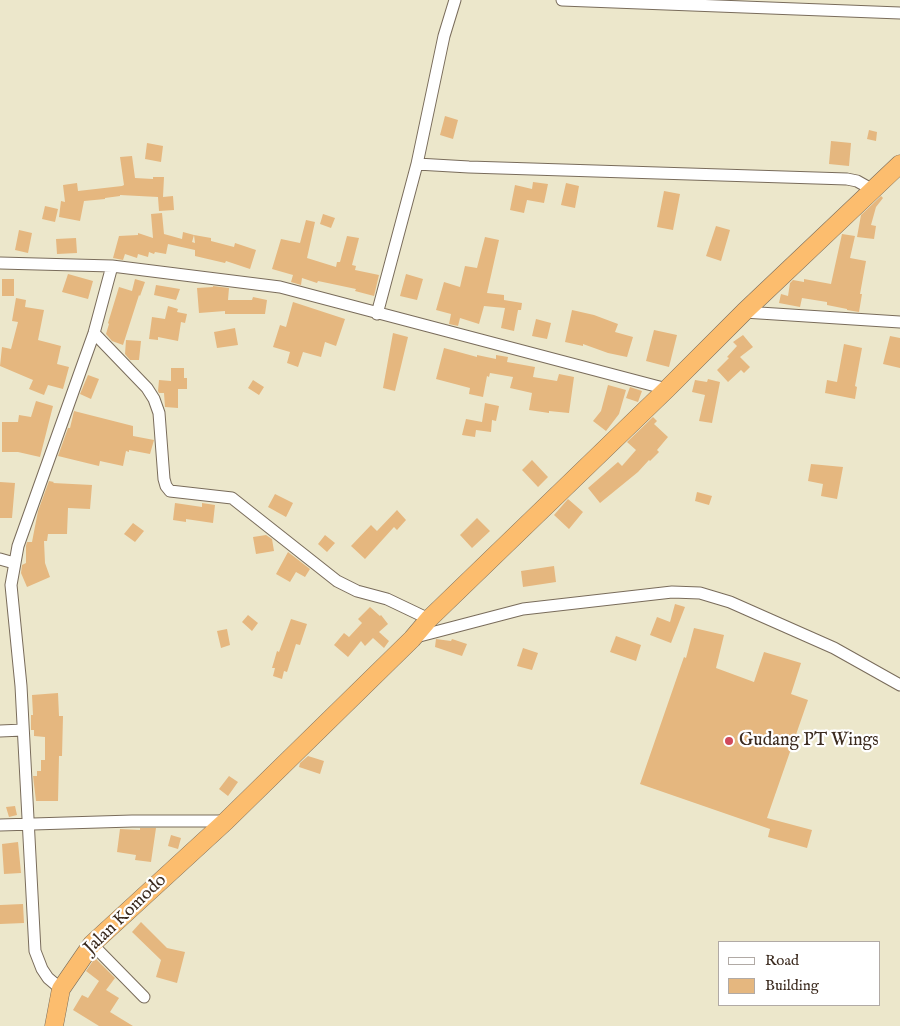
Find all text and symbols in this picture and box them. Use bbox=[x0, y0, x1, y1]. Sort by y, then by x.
place label: Gudang PT Wings bbox=[739, 730, 879, 752]
marker: Gudang PT Wings bbox=[723, 735, 735, 747]
street label: Jalan Komodo bbox=[80, 870, 172, 960]
legend bbox=[718, 941, 880, 1006]
text: Road bbox=[765, 951, 799, 970]
text: Building bbox=[765, 976, 819, 995]

